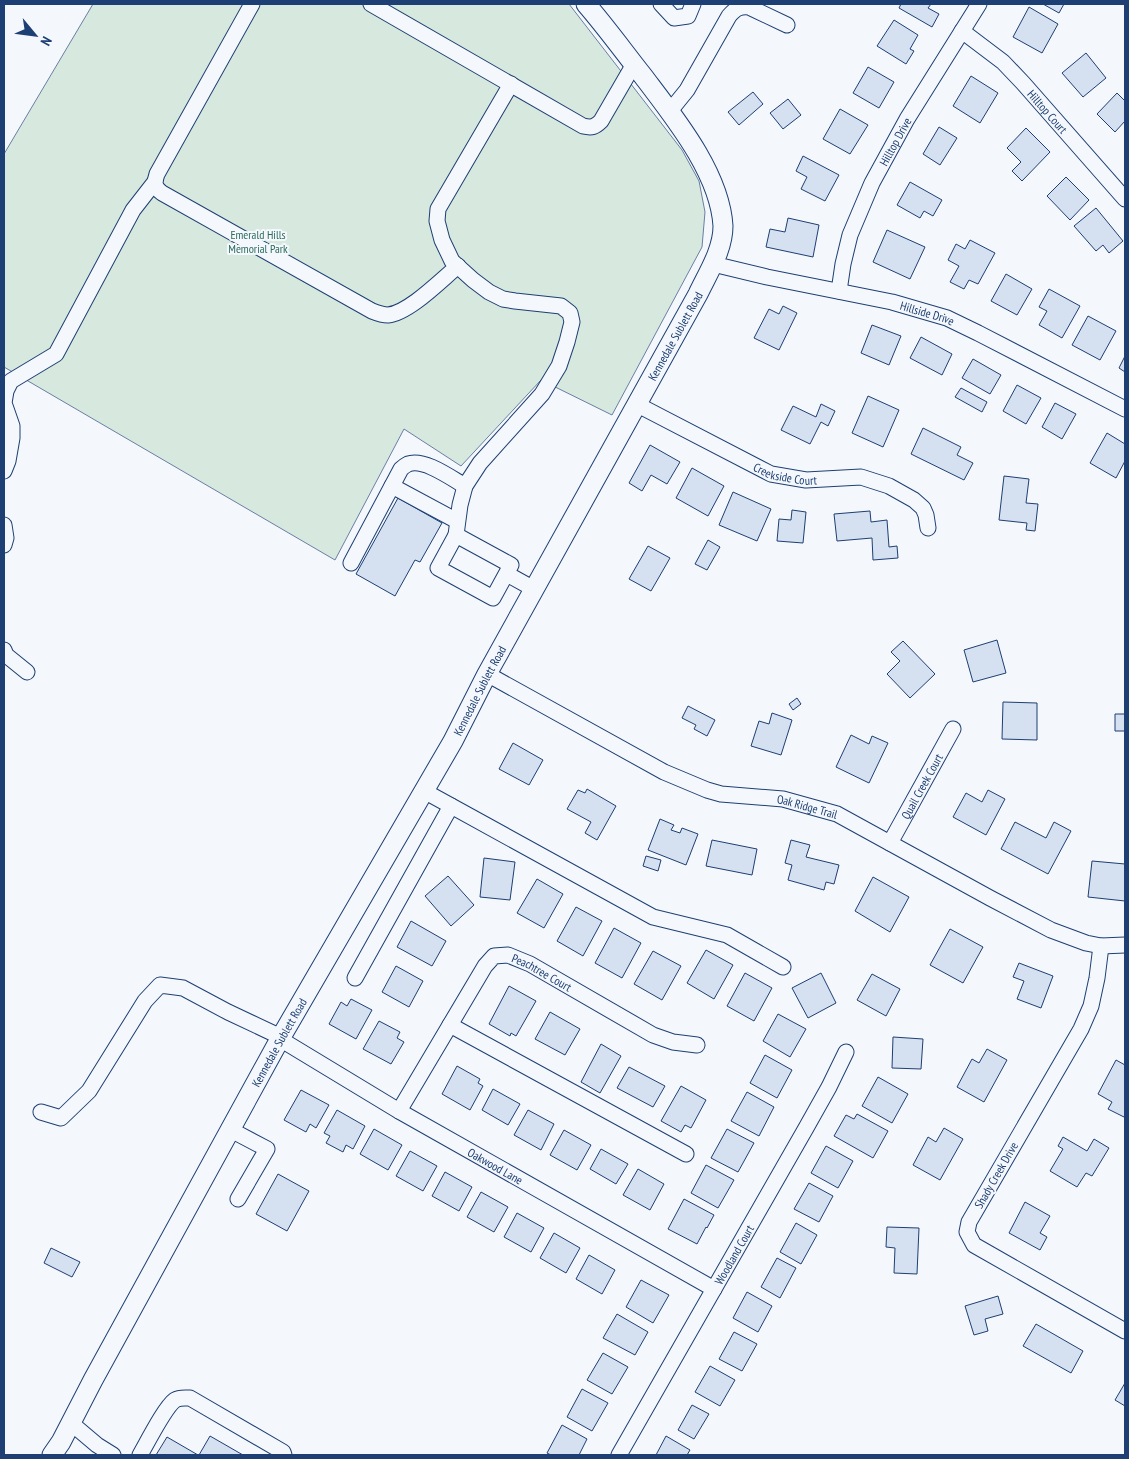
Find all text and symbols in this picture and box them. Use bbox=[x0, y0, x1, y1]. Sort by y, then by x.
north arrow bbox=[10, 10, 60, 60]
text: N bbox=[37, 34, 56, 49]
street label: Hilltop Court bbox=[1025, 86, 1072, 137]
street label: Hilltop Drive bbox=[876, 115, 914, 168]
park label: Emerald Hills Memorial Park bbox=[228, 227, 288, 256]
street label: Kennedale Sublett Road bbox=[644, 289, 705, 383]
street label: Hillside Drive bbox=[899, 297, 957, 328]
street label: Creekside Court bbox=[751, 459, 818, 488]
street label: Kennedale Sublett Road bbox=[450, 643, 509, 738]
street label: Quail Creek Court bbox=[897, 750, 946, 821]
street label: Oak Ridge Trail bbox=[777, 791, 840, 821]
street label: Peachtree Court bbox=[510, 950, 575, 994]
street label: Kennedale Sublett Road bbox=[248, 995, 310, 1089]
street label: Shady Creek Drive bbox=[971, 1139, 1021, 1211]
street label: Oakwood Lane bbox=[465, 1144, 526, 1187]
street label: Woodland Court bbox=[711, 1221, 757, 1287]

